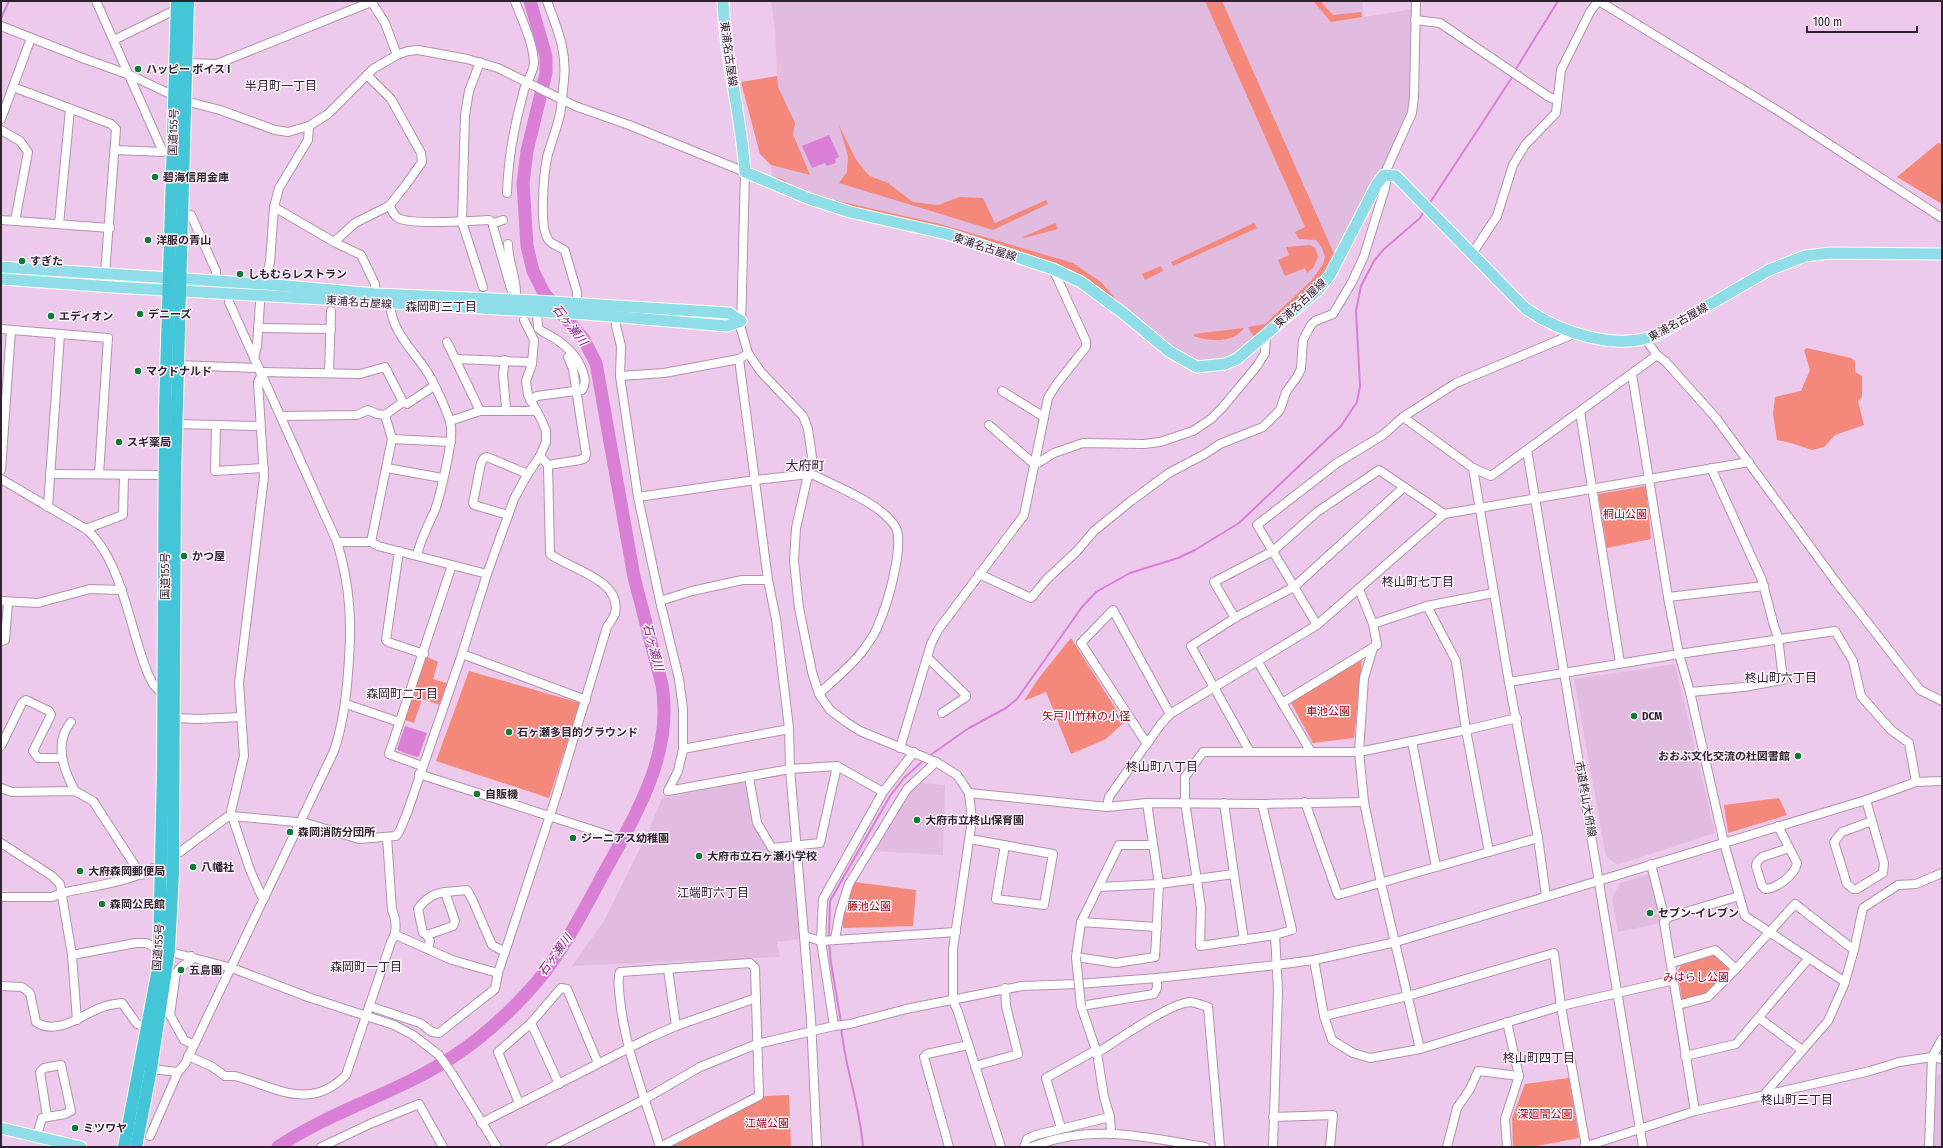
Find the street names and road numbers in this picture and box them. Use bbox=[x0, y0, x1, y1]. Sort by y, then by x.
street label: 東浦名古屋線 bbox=[717, 20, 740, 88]
street label: 国道155号 bbox=[166, 108, 181, 156]
street label: 東浦名古屋線 bbox=[951, 231, 1018, 264]
street label: 東浦名古屋線 bbox=[1272, 276, 1329, 331]
street label: 東浦名古屋線 bbox=[326, 294, 392, 311]
street label: 東浦名古屋線 bbox=[1646, 301, 1710, 344]
street label: 国道155号 bbox=[159, 552, 172, 600]
street label: 市道柊山大府線 bbox=[1572, 760, 1599, 838]
street label: 国道155号 bbox=[150, 923, 167, 971]

